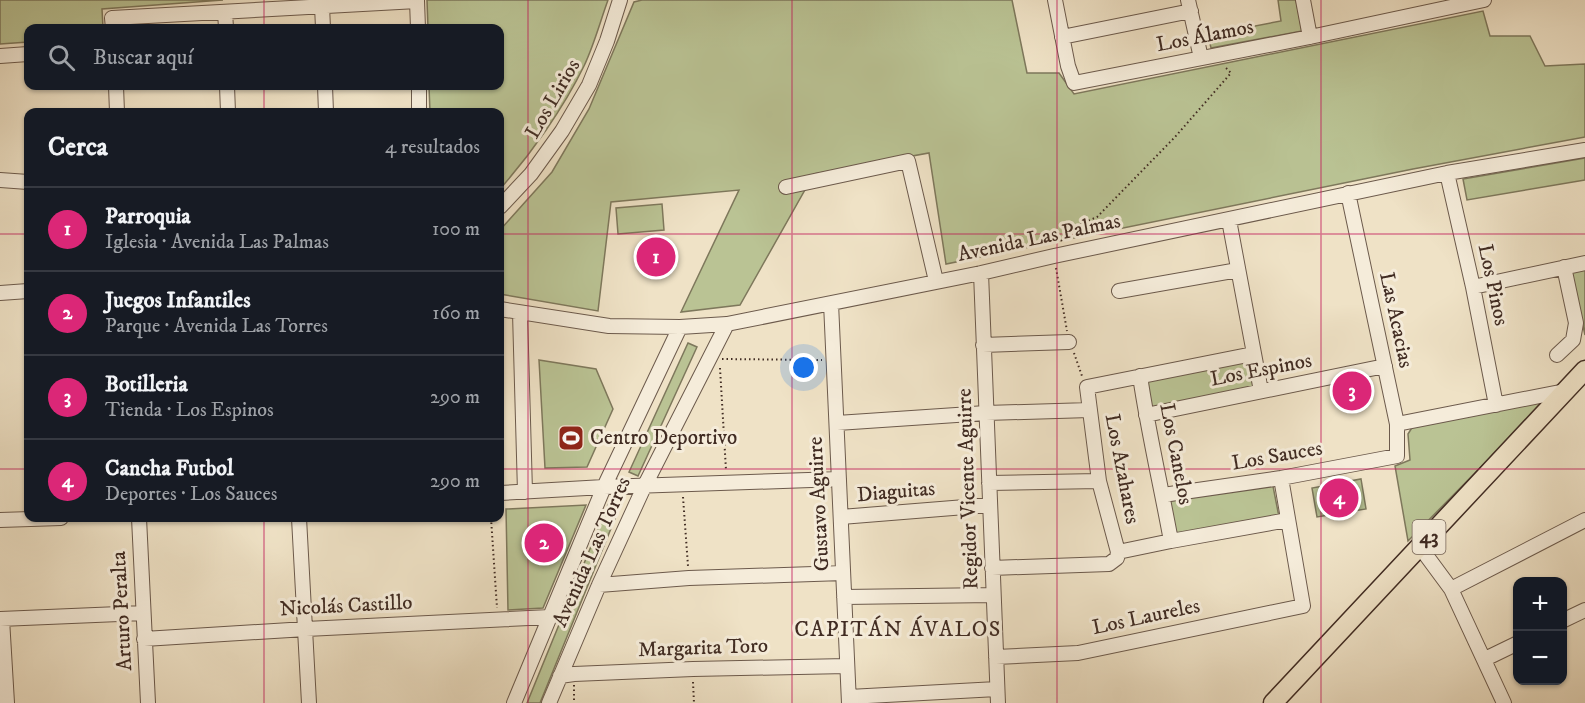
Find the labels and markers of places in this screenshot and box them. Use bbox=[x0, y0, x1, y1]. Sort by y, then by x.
pin: 1 bbox=[636, 234, 676, 280]
pin: 3 bbox=[1332, 368, 1372, 414]
sports icon: Centro Deportivo bbox=[556, 423, 586, 453]
place label: Centro Deportivo bbox=[590, 425, 737, 451]
pin: 4 bbox=[1320, 476, 1358, 520]
pin: 2 bbox=[524, 520, 564, 566]

